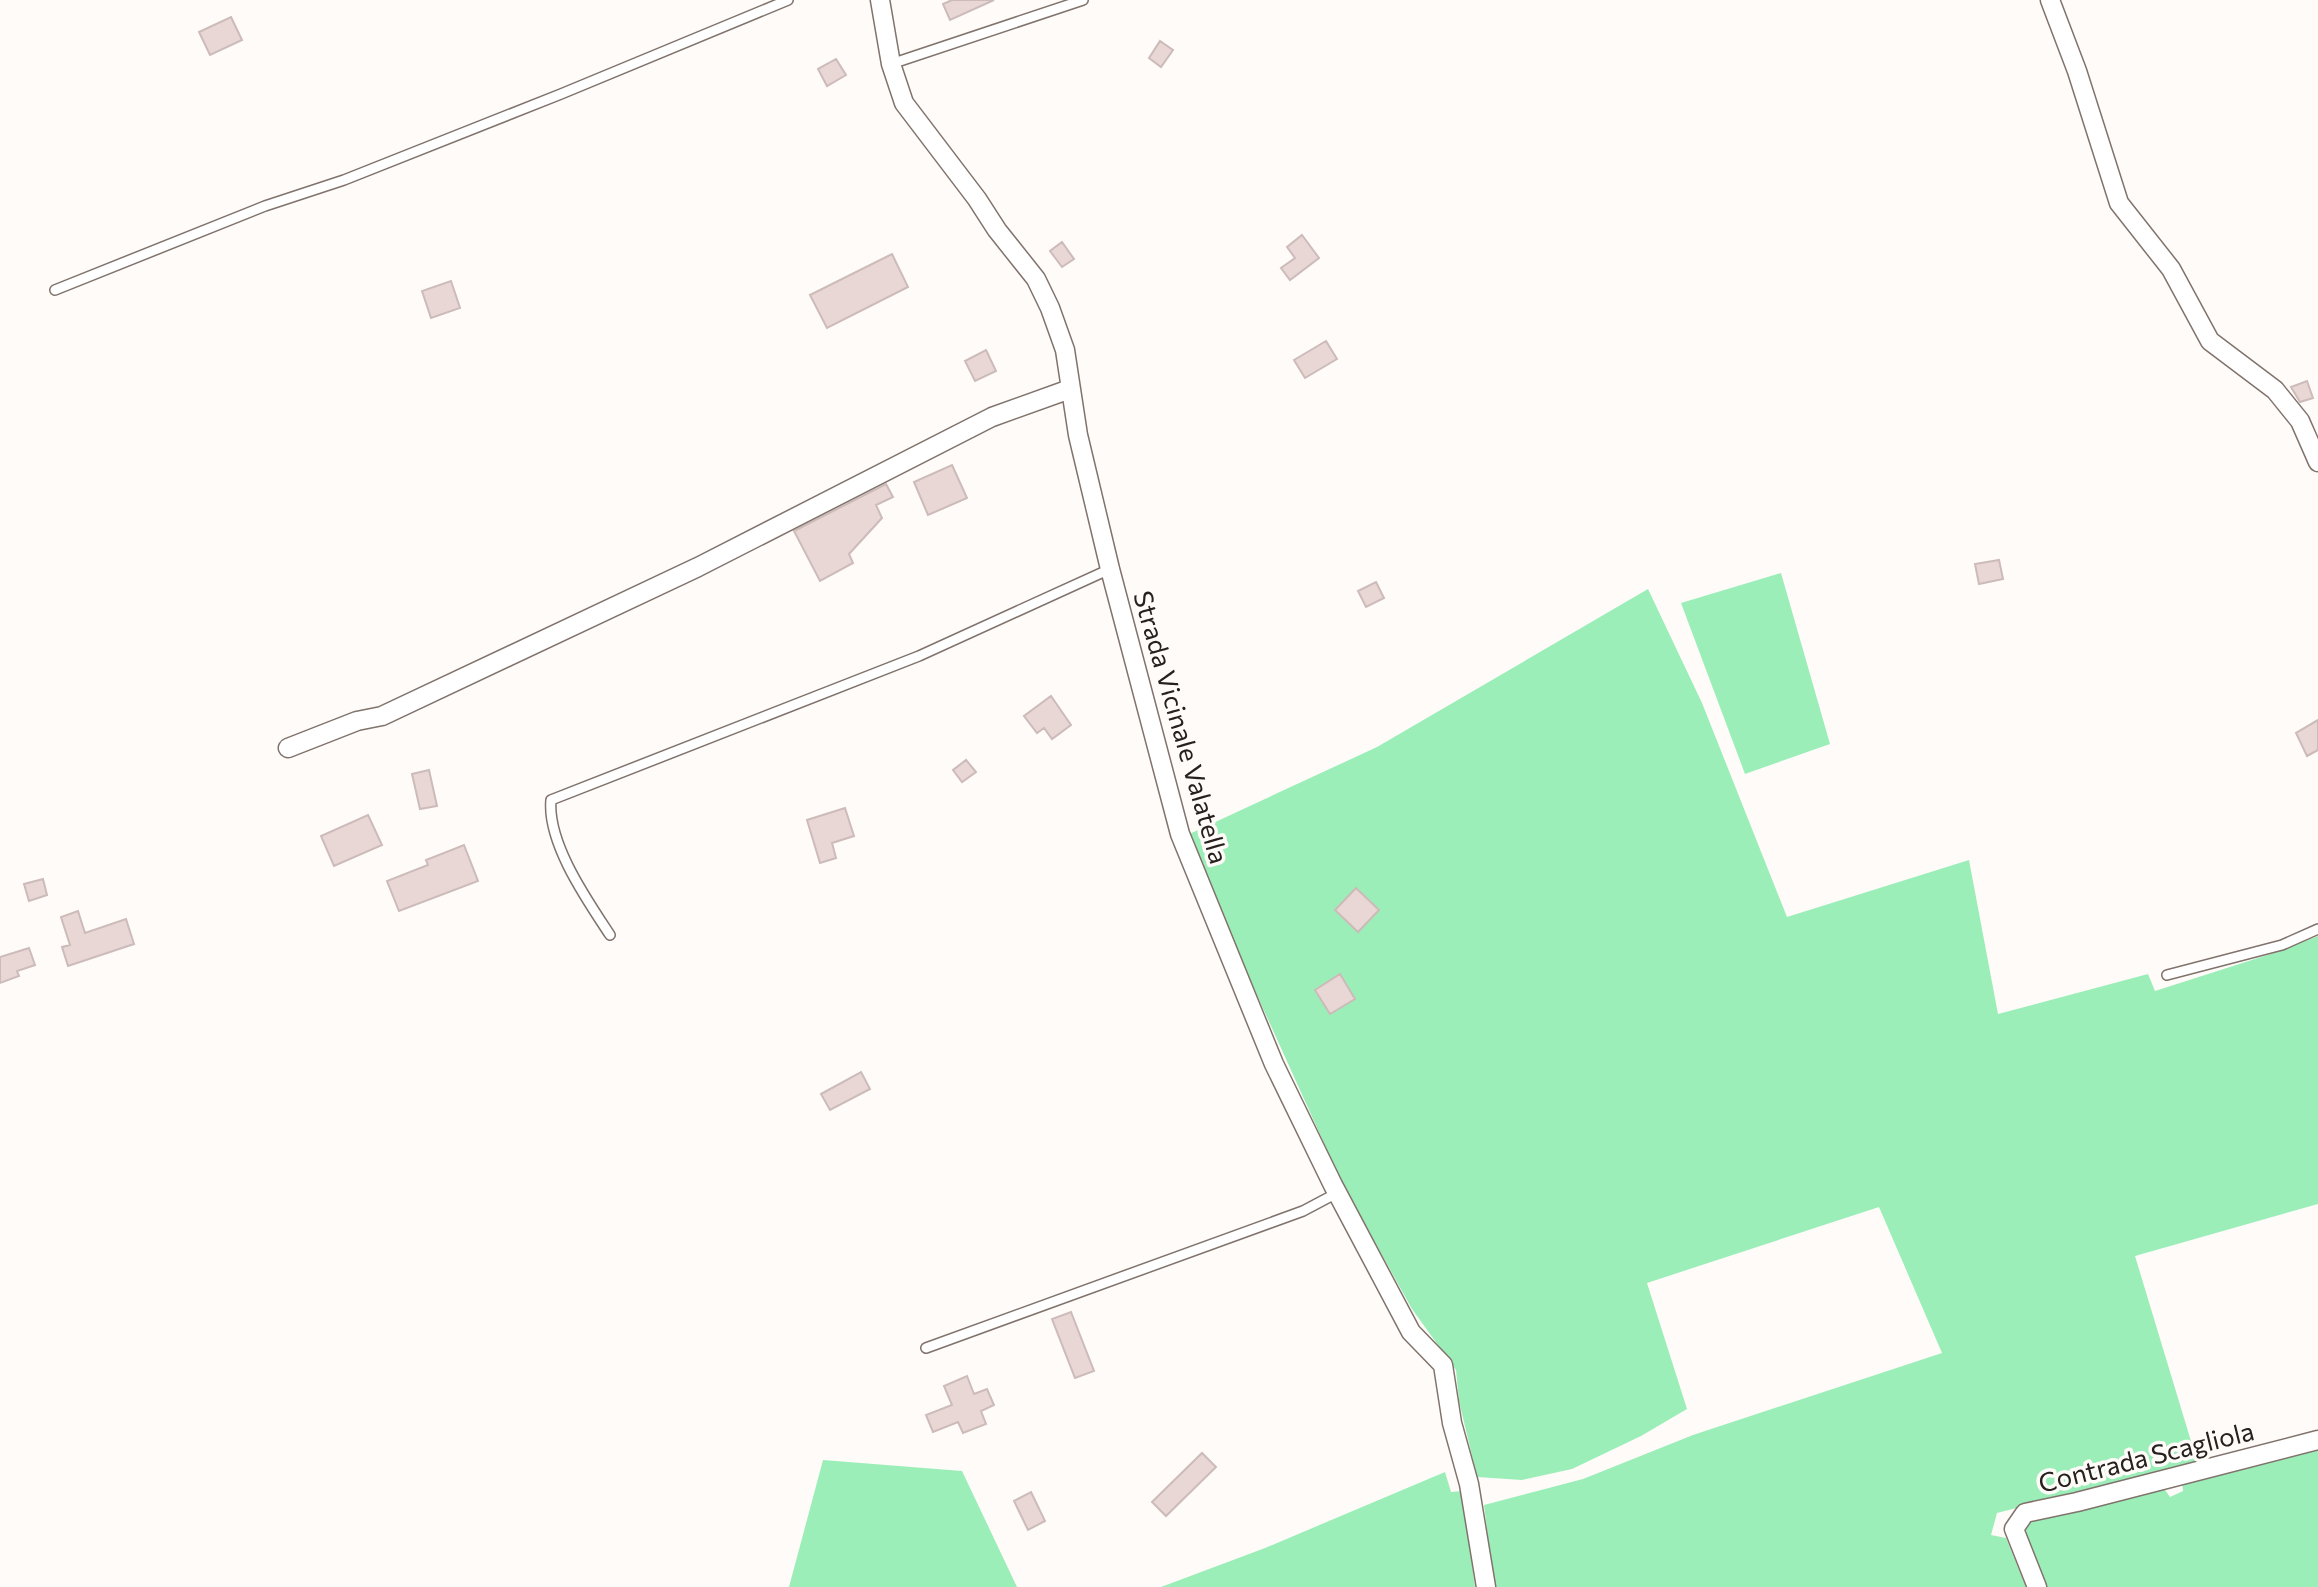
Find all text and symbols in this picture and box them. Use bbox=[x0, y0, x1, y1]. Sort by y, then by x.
street label: Strada Vicinale Valatella bbox=[1128, 587, 1236, 867]
street label: Contrada Scagliola bbox=[2035, 1414, 2257, 1498]

